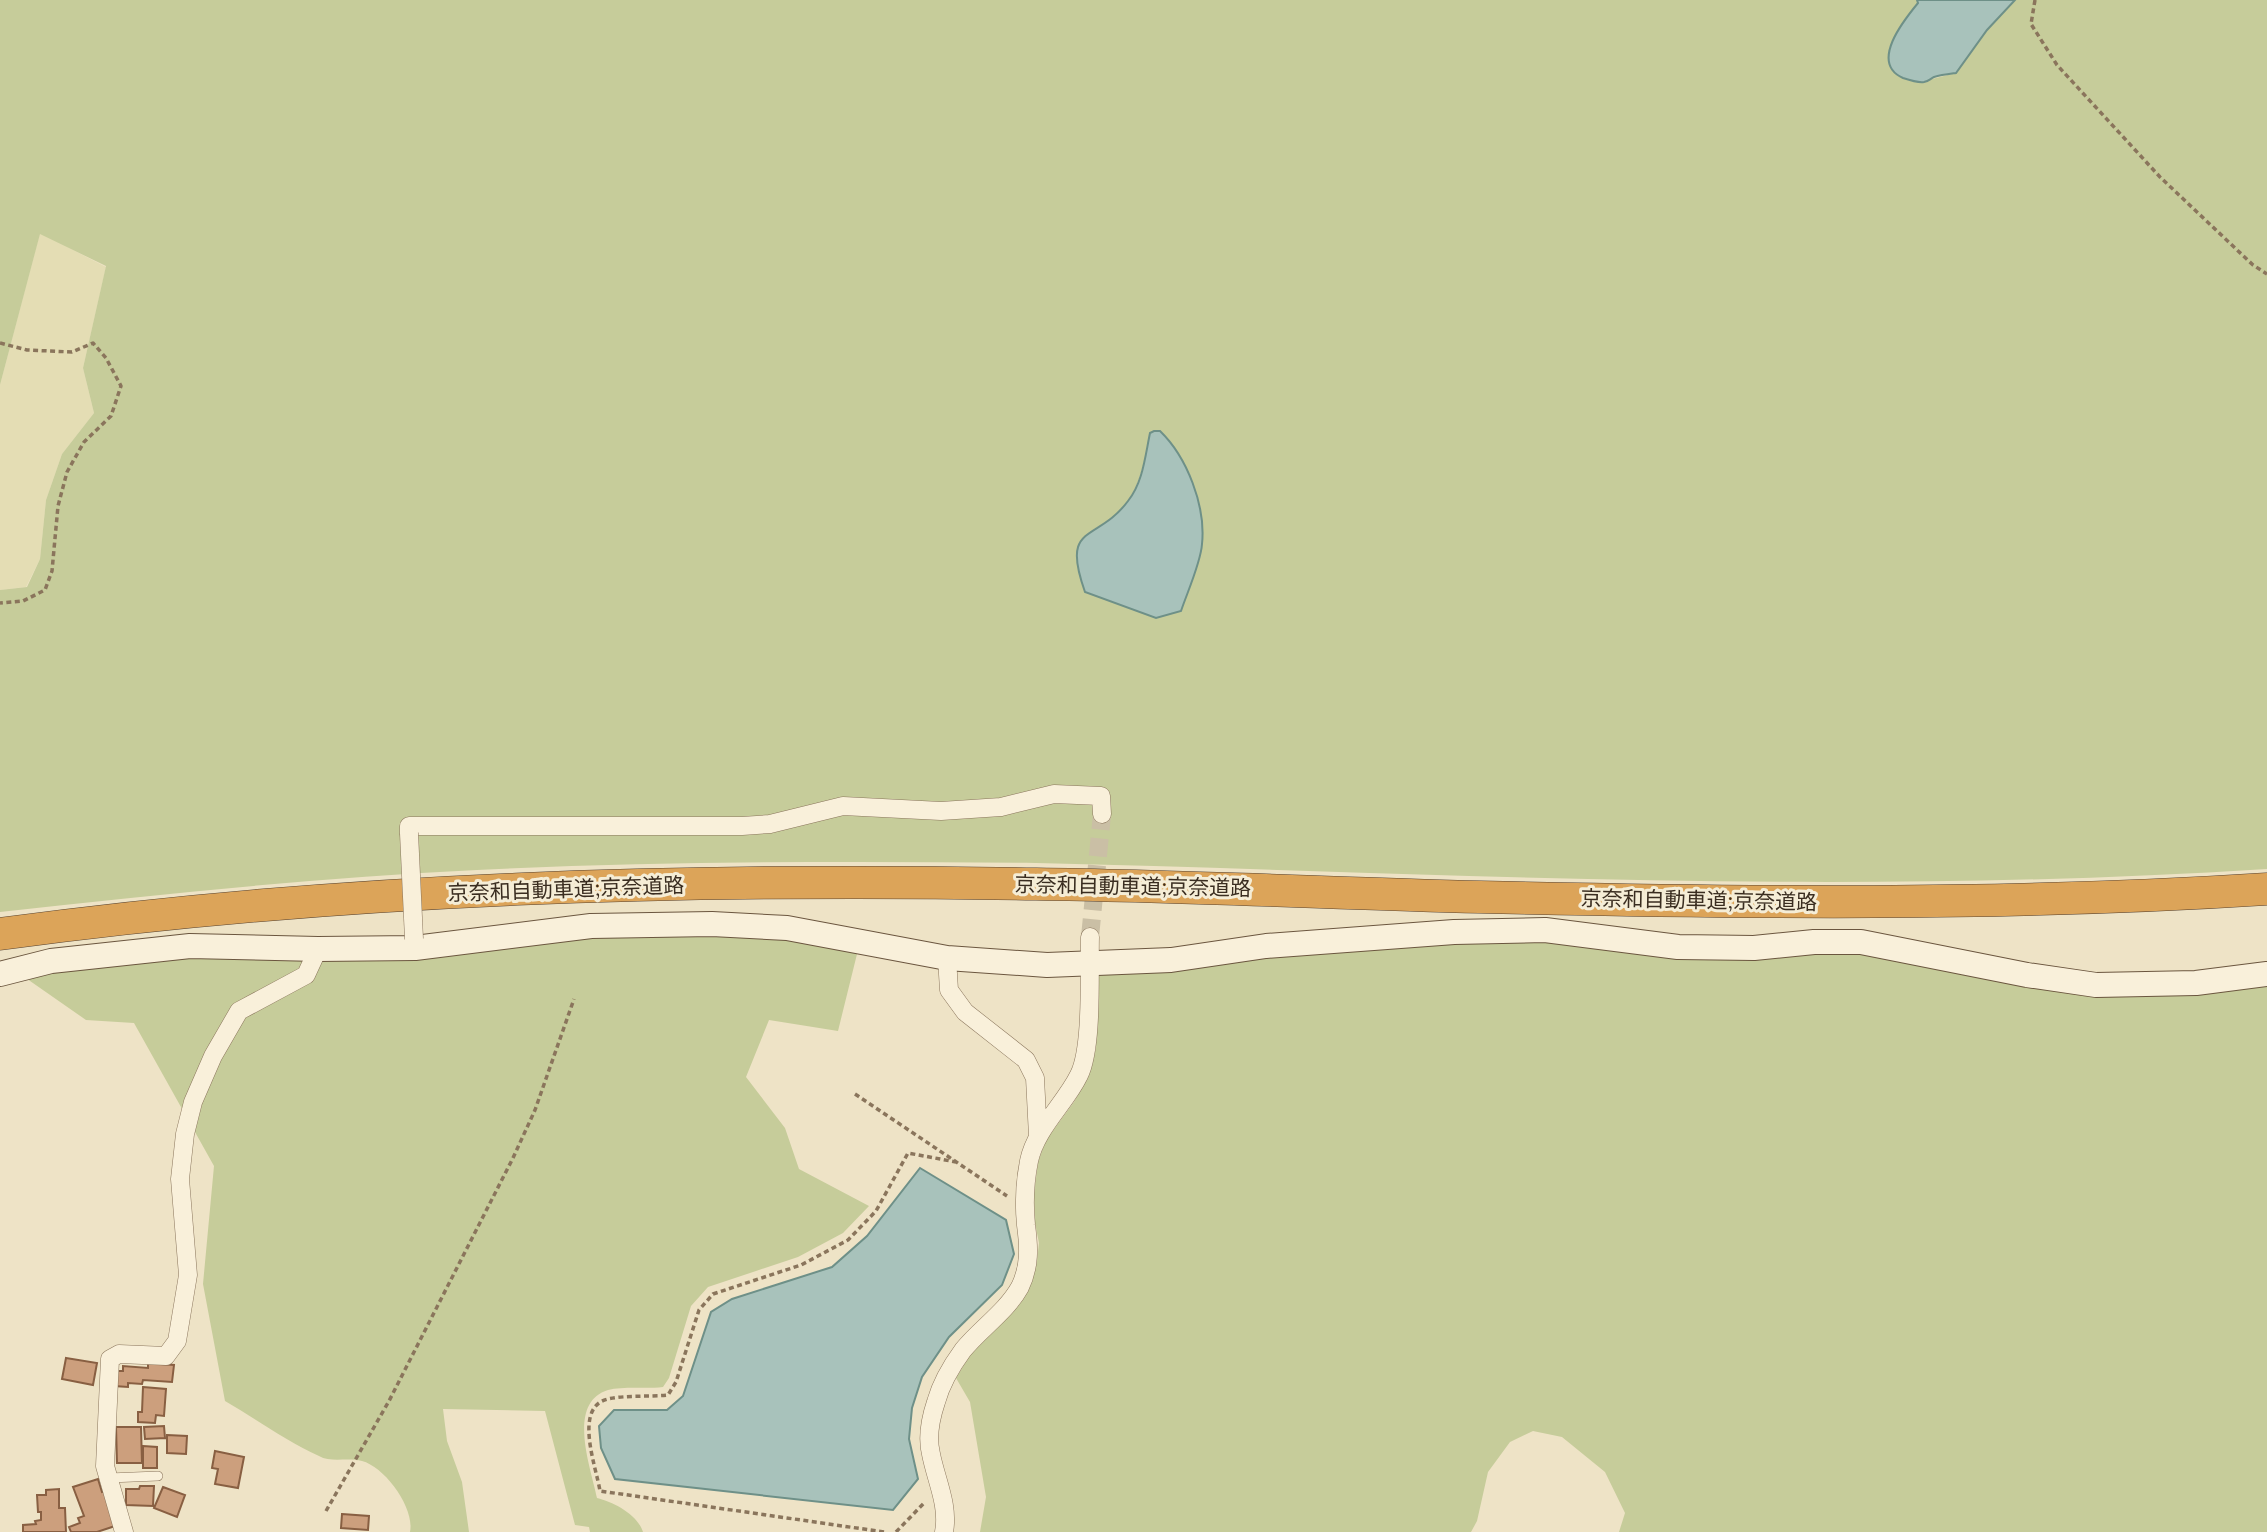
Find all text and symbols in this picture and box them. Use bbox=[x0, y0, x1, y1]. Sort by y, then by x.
street label: 京奈和自動車道;京奈道路 bbox=[1015, 870, 1251, 902]
street label: 京奈和自動車道;京奈道路 bbox=[447, 871, 685, 907]
street label: 京奈和自動車道;京奈道路 bbox=[1581, 884, 1817, 916]

